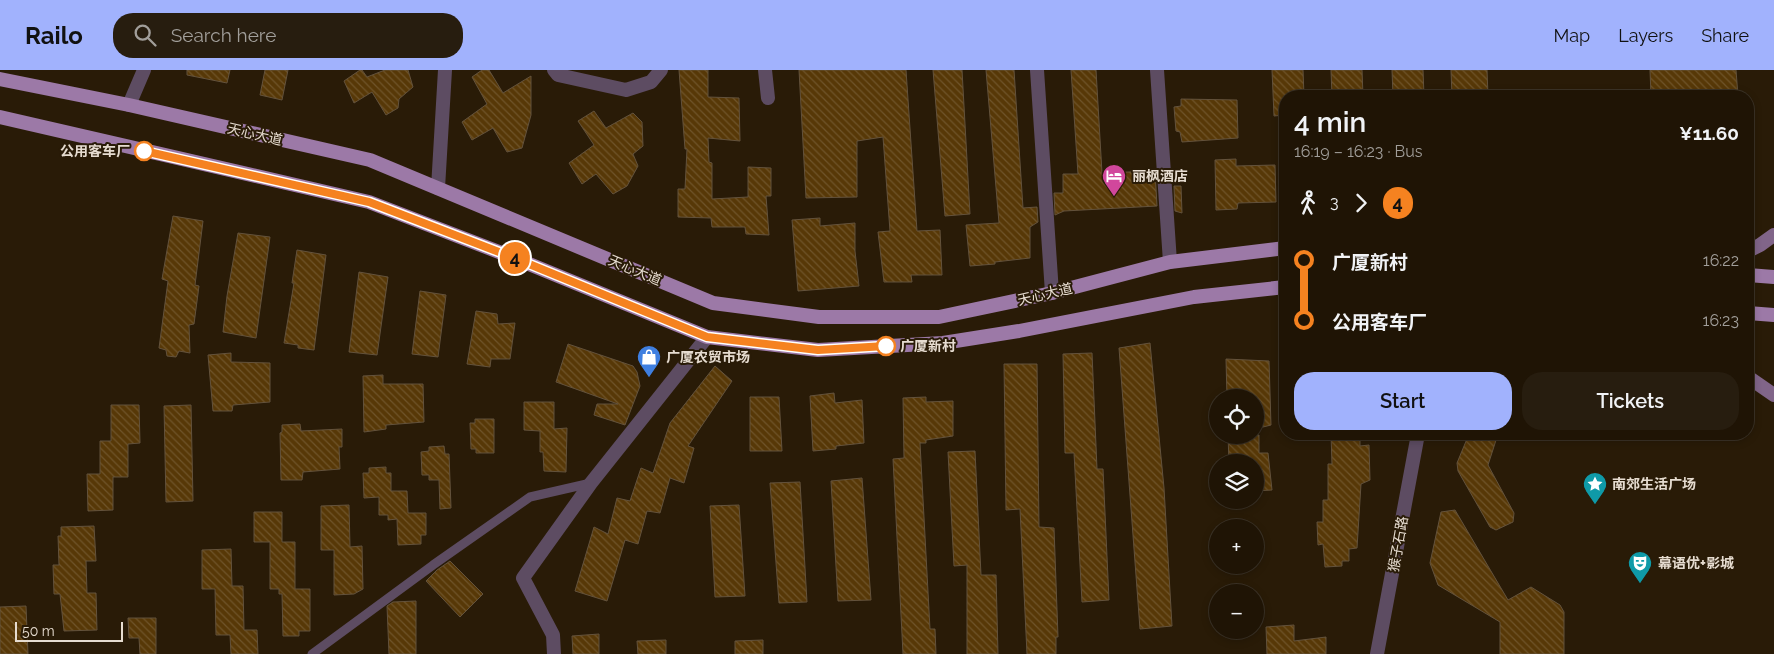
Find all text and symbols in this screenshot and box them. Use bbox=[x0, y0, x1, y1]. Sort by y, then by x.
search box bbox=[113, 13, 463, 58]
text: Railo bbox=[25, 21, 83, 50]
icon: search bbox=[131, 21, 159, 49]
text: Search here bbox=[171, 24, 276, 46]
text: Map bbox=[1554, 25, 1590, 46]
text: Layers bbox=[1618, 25, 1673, 46]
text: Share bbox=[1701, 25, 1749, 46]
text: 4 min bbox=[1294, 106, 1366, 139]
street label: 天心大道 bbox=[226, 120, 284, 148]
text: ¥11.60 bbox=[1679, 122, 1739, 144]
marker: 公用客车厂 bbox=[134, 141, 154, 161]
text: 16:19 – 16:23 · Bus bbox=[1294, 142, 1422, 161]
place label: 公用客车厂 bbox=[60, 143, 130, 159]
hotel icon: 丽枫酒店 bbox=[1101, 163, 1127, 197]
place label: 丽枫酒店 bbox=[1132, 168, 1188, 184]
icon: walk bbox=[1294, 189, 1322, 217]
icon: forward bbox=[1347, 189, 1375, 217]
text: 4 bbox=[1393, 192, 1403, 213]
text: 3 bbox=[1330, 193, 1339, 212]
line badge: 4 bbox=[499, 242, 531, 274]
text: 4 bbox=[510, 247, 520, 268]
text: 广厦新村 bbox=[1332, 251, 1408, 273]
text: 16:22 bbox=[1703, 251, 1739, 270]
street label: 天心大道 bbox=[606, 252, 664, 288]
street label: 天心大道 bbox=[1016, 280, 1074, 308]
text: 公用客车厂 bbox=[1332, 311, 1427, 333]
text: 16:23 bbox=[1703, 311, 1739, 330]
marker: 广厦新村 bbox=[876, 336, 896, 356]
place label: 广厦新村 bbox=[900, 338, 956, 354]
shop icon: 广厦农贸市场 bbox=[636, 344, 662, 378]
place label: 广厦农贸市场 bbox=[666, 349, 750, 365]
button: Start bbox=[1294, 372, 1512, 430]
button: Tickets bbox=[1522, 372, 1739, 430]
map controls bbox=[1209, 389, 1264, 639]
button: locate bbox=[1209, 389, 1264, 444]
button: layers bbox=[1209, 454, 1264, 509]
place icon: 南郊生活广场 bbox=[1582, 471, 1608, 505]
place label: 南郊生活广场 bbox=[1612, 476, 1696, 492]
street label: 猴子石路 bbox=[1385, 515, 1411, 573]
button: + bbox=[1209, 519, 1264, 574]
theatre icon: 幕语优+影城 bbox=[1627, 550, 1653, 584]
place label: 幕语优+影城 bbox=[1658, 555, 1734, 571]
button: − bbox=[1209, 584, 1264, 639]
scale bar bbox=[15, 619, 122, 642]
text: 50 m bbox=[22, 623, 55, 639]

